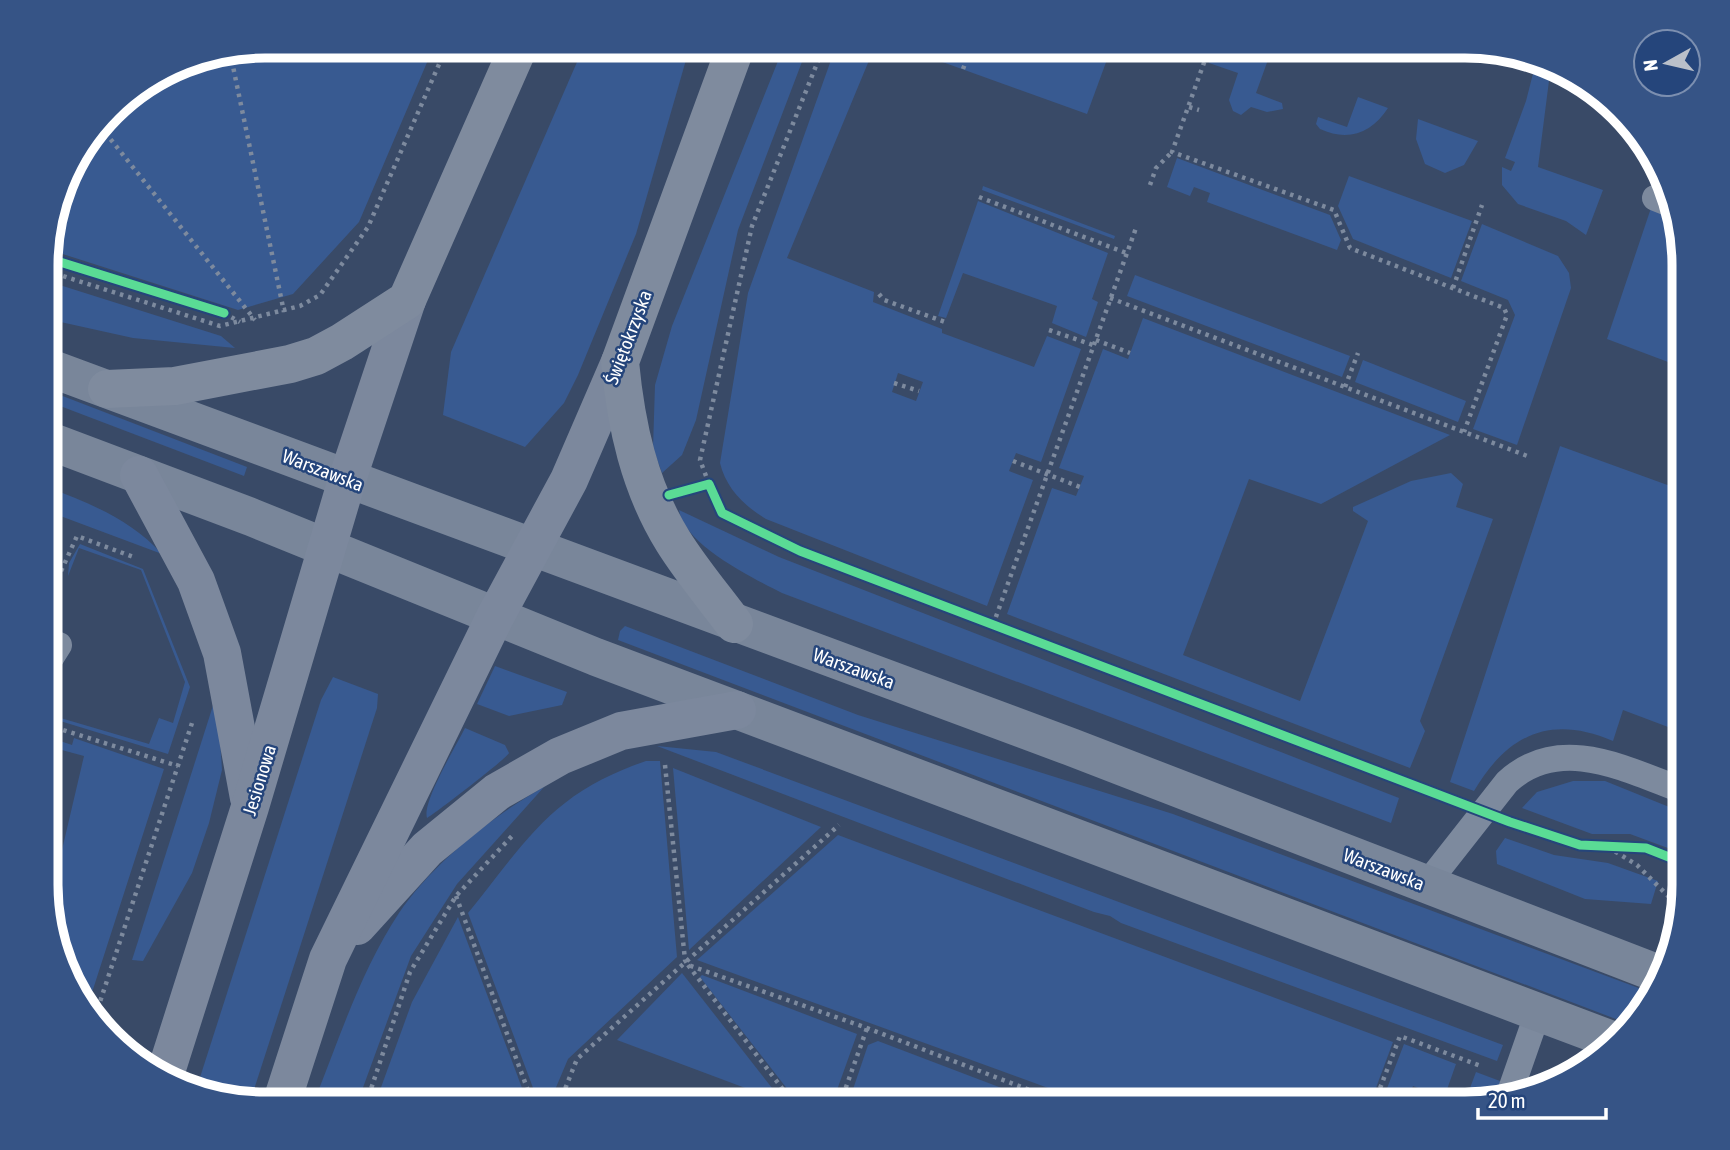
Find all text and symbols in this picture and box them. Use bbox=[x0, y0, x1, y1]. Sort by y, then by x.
north arrow bbox=[1632, 28, 1702, 98]
text: N bbox=[1638, 58, 1662, 72]
street label: Świętokrzyska bbox=[600, 287, 656, 387]
street label: Warszawska bbox=[279, 444, 367, 496]
street label: Warszawska bbox=[810, 643, 898, 693]
street label: Jesionowa bbox=[238, 742, 280, 818]
street label: Warszawska bbox=[1340, 843, 1428, 895]
scale bar bbox=[1478, 1076, 1606, 1120]
text: 20 m bbox=[1488, 1088, 1526, 1112]

